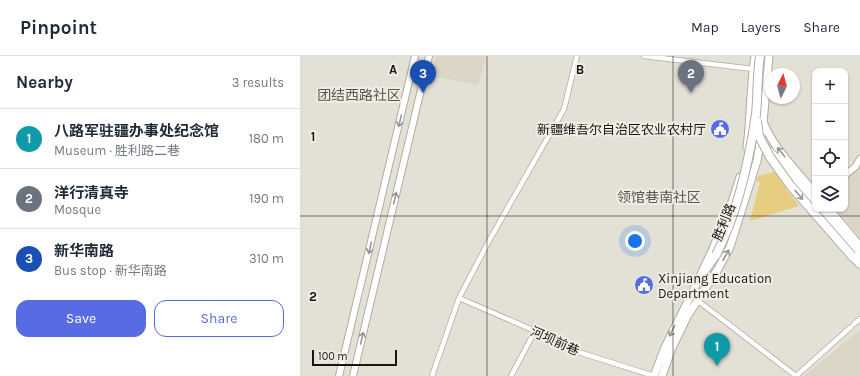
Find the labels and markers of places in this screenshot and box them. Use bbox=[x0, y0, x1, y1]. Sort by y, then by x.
pin: 3 bbox=[410, 60, 436, 93]
pin: 2 bbox=[678, 60, 704, 93]
public building icon: 新疆维吾尔自治区农业农村厅 bbox=[709, 118, 731, 140]
place label: 新疆维吾尔自治区农业农村厅 bbox=[537, 122, 706, 137]
place label: Xinjiang Education Department bbox=[658, 271, 772, 301]
public building icon: Xinjiang Education Department bbox=[633, 274, 655, 296]
pin: 1 bbox=[704, 333, 730, 366]

